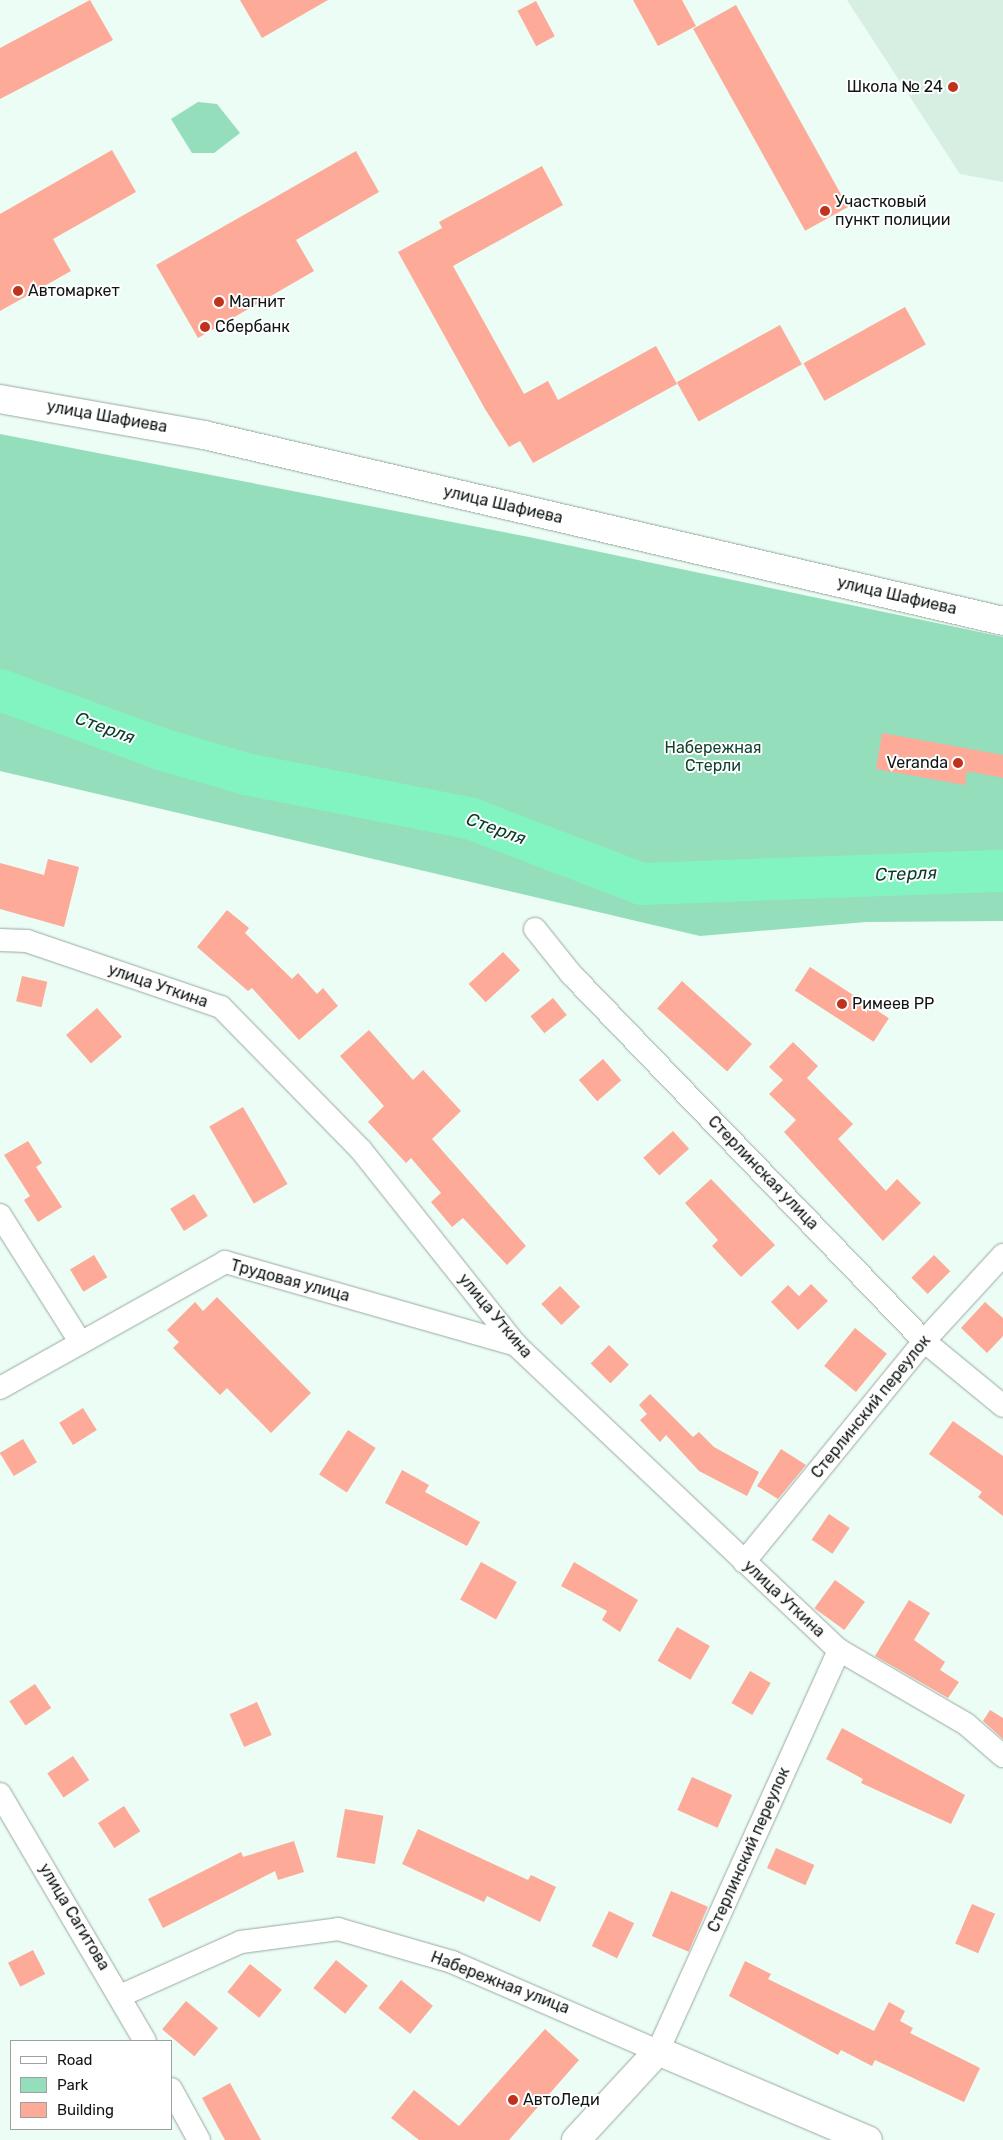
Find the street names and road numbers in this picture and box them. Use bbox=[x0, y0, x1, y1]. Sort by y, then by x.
street label: улица Шафиева bbox=[45, 397, 169, 437]
street label: улица Шафиева bbox=[441, 482, 565, 528]
street label: улица Шафиева bbox=[835, 573, 959, 619]
street label: улица Уткина bbox=[105, 960, 211, 1012]
street label: Стерлинская улица bbox=[704, 1112, 822, 1234]
street label: Трудовая улица bbox=[228, 1256, 352, 1306]
street label: улица Уткина bbox=[454, 1270, 536, 1362]
street label: Стерлинский переулок bbox=[807, 1332, 935, 1482]
street label: улица Уткина bbox=[739, 1556, 829, 1642]
street label: Стерлинский переулок bbox=[704, 1764, 794, 1936]
street label: улица Сагитова bbox=[35, 1860, 113, 1974]
street label: Набережная улица bbox=[428, 1948, 572, 2018]

